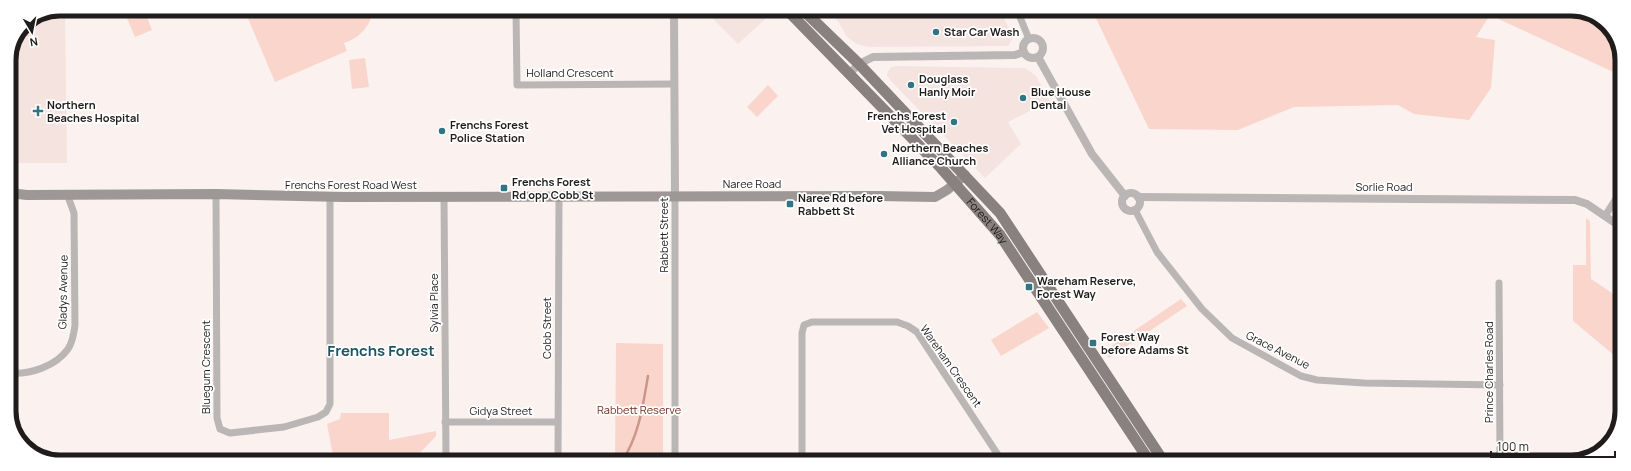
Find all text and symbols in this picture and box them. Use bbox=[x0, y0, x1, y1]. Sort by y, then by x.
north arrow bbox=[12, 12, 52, 52]
place label: Star Car Wash bbox=[944, 24, 1019, 39]
marker: Star Car Wash bbox=[931, 27, 941, 37]
text: N bbox=[29, 34, 39, 50]
street label: Holland Crescent bbox=[526, 65, 614, 80]
place label: Douglass Hanly Moir bbox=[919, 71, 976, 99]
marker: Douglass Hanly Moir bbox=[906, 80, 916, 90]
place label: Blue House Dental bbox=[1031, 84, 1091, 112]
marker: Blue House Dental bbox=[1018, 93, 1028, 103]
place label: Northern Beaches Hospital bbox=[47, 97, 139, 125]
marker: Northern Beaches Hospital bbox=[32, 105, 44, 117]
place label: Frenchs Forest Vet Hospital bbox=[867, 108, 946, 136]
place label: Frenchs Forest Police Station bbox=[450, 117, 529, 145]
marker: Frenchs Forest Vet Hospital bbox=[949, 117, 959, 127]
marker: Frenchs Forest Police Station bbox=[437, 126, 447, 136]
place label: Northern Beaches Alliance Church bbox=[892, 140, 988, 168]
marker: Northern Beaches Alliance Church bbox=[879, 149, 889, 159]
place label: Frenchs Forest Rd opp Cobb St bbox=[512, 174, 594, 202]
street label: Naree Road bbox=[723, 176, 781, 191]
street label: Frenchs Forest Road West bbox=[285, 177, 417, 192]
street label: Sorlie Road bbox=[1355, 179, 1413, 194]
marker: Frenchs Forest Rd opp Cobb St bbox=[499, 183, 509, 193]
place label: Naree Rd before Rabbett St bbox=[798, 190, 884, 218]
street label: Forest Way bbox=[964, 195, 1012, 247]
street label: Rabbett Street bbox=[656, 197, 671, 273]
marker: Naree Rd before Rabbett St bbox=[785, 199, 795, 209]
street label: Gladys Avenue bbox=[54, 254, 71, 329]
street label: Sylvia Place bbox=[426, 273, 441, 333]
place label: Wareham Reserve, Forest Way bbox=[1037, 273, 1136, 301]
marker: Wareham Reserve, Forest Way bbox=[1024, 282, 1034, 292]
street label: Cobb Street bbox=[539, 297, 554, 359]
street label: Bluegum Crescent bbox=[198, 320, 213, 414]
street label: Prince Charles Road bbox=[1481, 321, 1496, 423]
street label: Wareham Crescent bbox=[917, 322, 985, 410]
street label: Grace Avenue bbox=[1244, 327, 1313, 372]
place label: Forest Way before Adams St bbox=[1101, 329, 1189, 357]
marker: Forest Way before Adams St bbox=[1088, 338, 1098, 348]
district label: Frenchs Forest bbox=[327, 340, 435, 361]
park label: Rabbett Reserve bbox=[597, 402, 682, 417]
street label: Gidya Street bbox=[469, 403, 533, 418]
scale bar bbox=[1491, 433, 1615, 459]
text: 100 m bbox=[1497, 438, 1529, 455]

